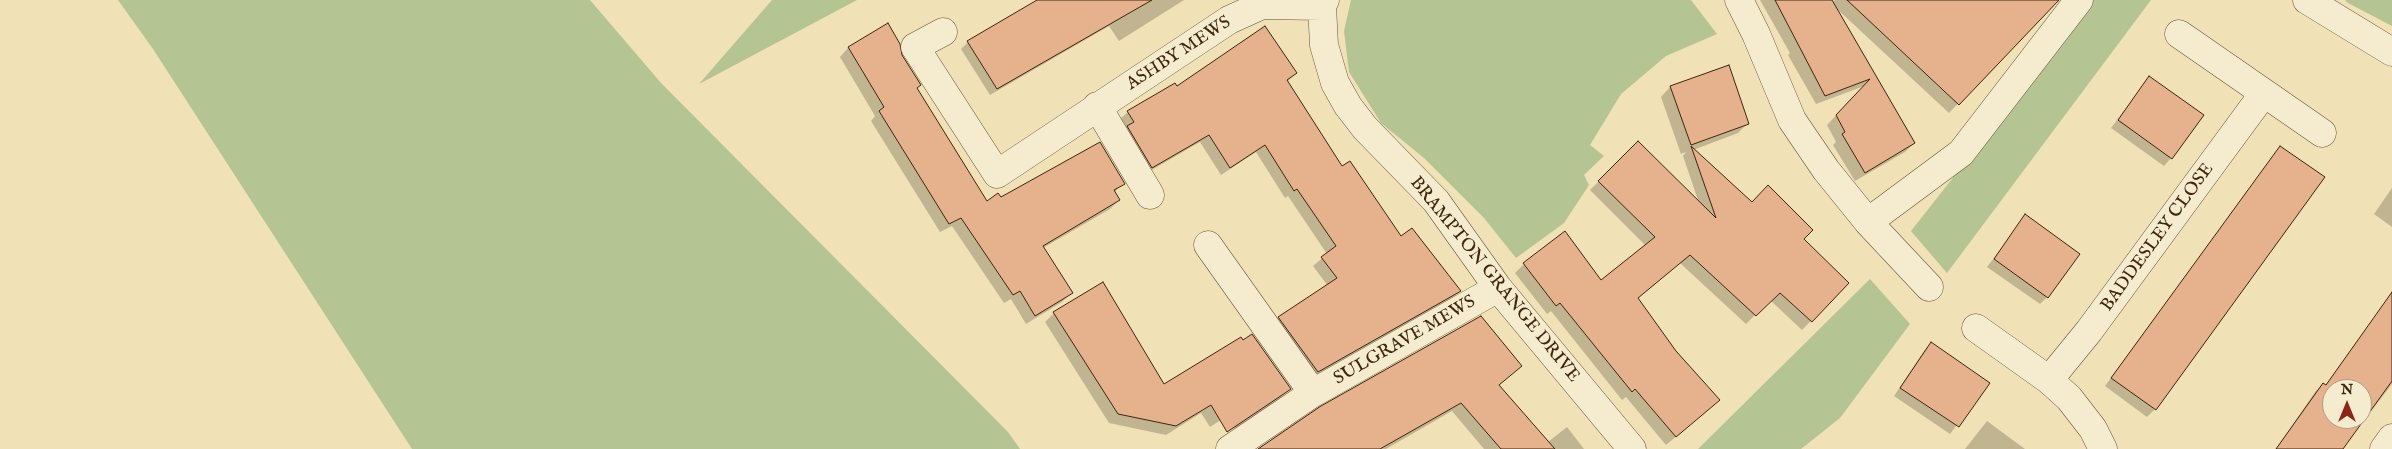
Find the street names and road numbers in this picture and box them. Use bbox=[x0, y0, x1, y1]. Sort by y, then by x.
street label: ASHBY MEWS bbox=[1123, 12, 1235, 96]
street label: BADDESLEY CLOSE bbox=[2097, 160, 2219, 316]
street label: BRAMPTON GRANGE DRIVE bbox=[1404, 173, 1584, 387]
street label: SULGRAVE MEWS bbox=[1330, 292, 1480, 390]

